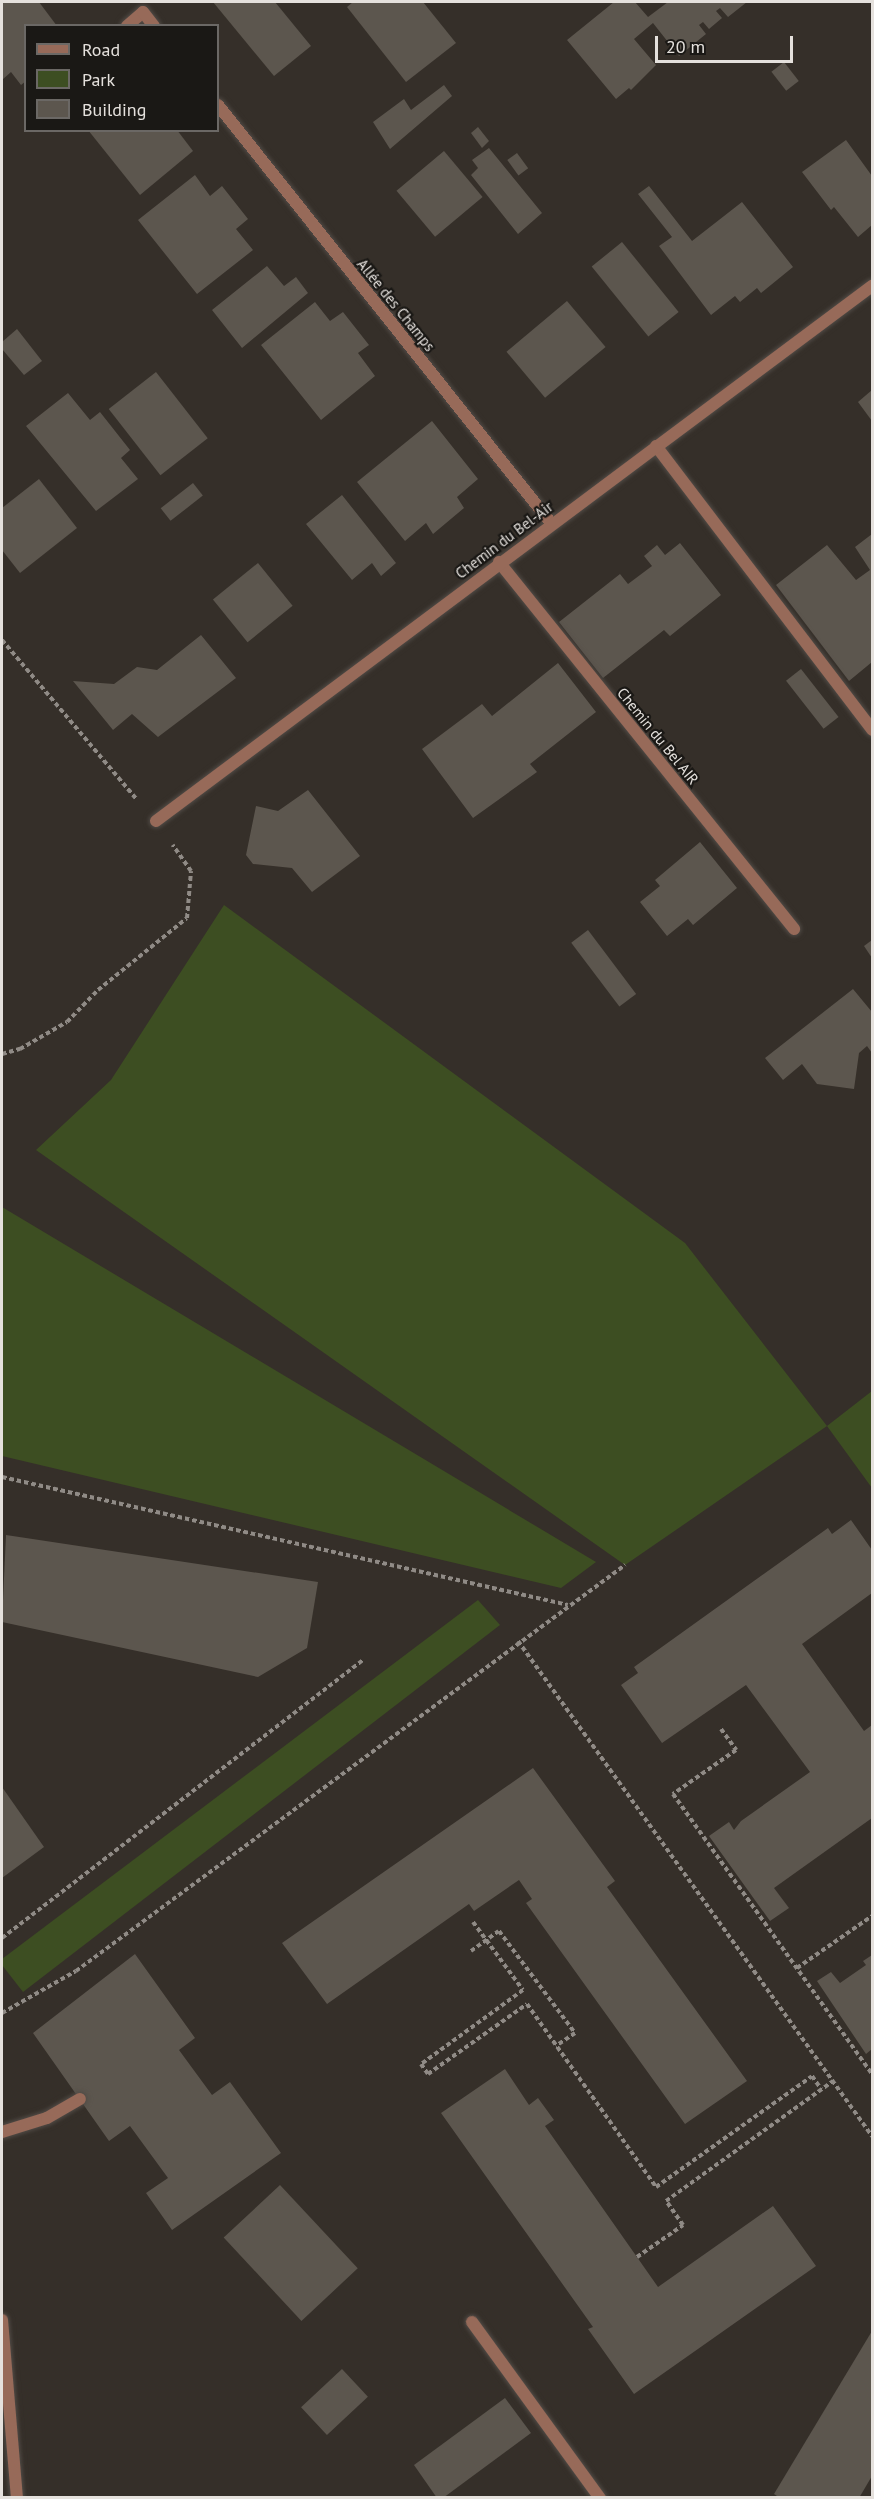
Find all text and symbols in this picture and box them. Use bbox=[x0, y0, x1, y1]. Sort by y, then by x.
legend bbox=[24, 24, 219, 132]
scale bar bbox=[658, 24, 796, 62]
text: 20 m bbox=[666, 35, 705, 58]
text: Road bbox=[82, 38, 120, 61]
text: Park bbox=[82, 68, 115, 91]
text: Building bbox=[82, 98, 146, 121]
street label: Allée des Champs bbox=[353, 255, 439, 355]
street label: Chemin du Bel-Air bbox=[452, 498, 556, 582]
street label: Chemin du Bel AIR bbox=[613, 684, 703, 788]

